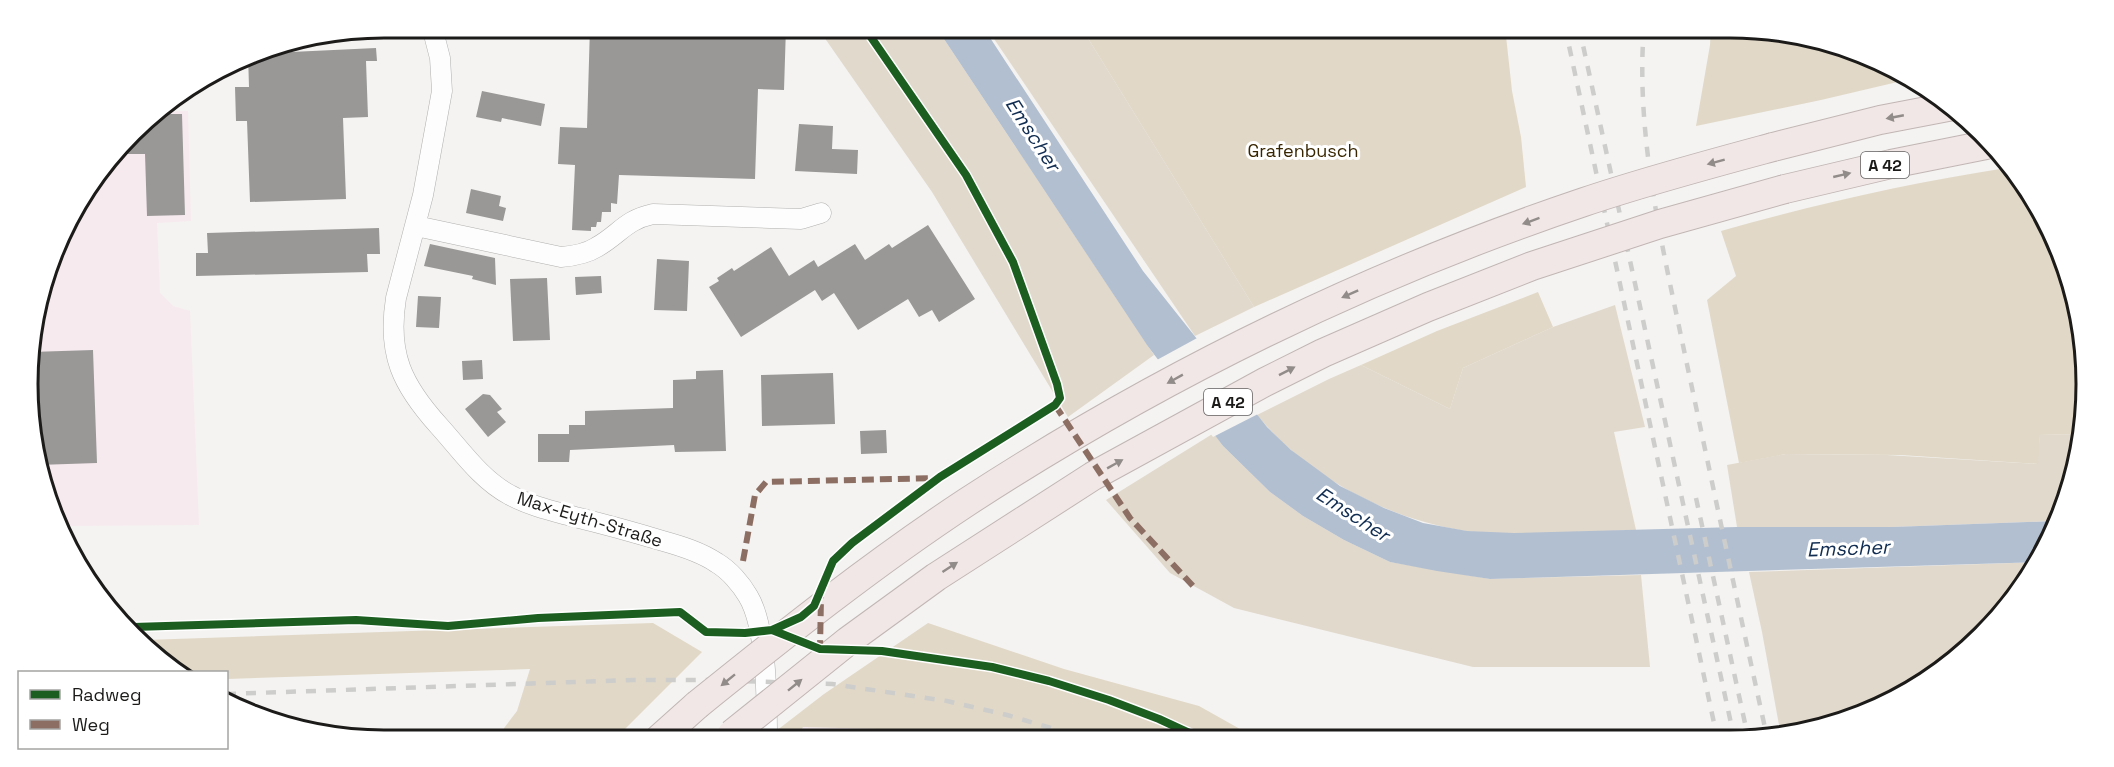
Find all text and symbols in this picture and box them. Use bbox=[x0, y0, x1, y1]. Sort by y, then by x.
water label: Emscher bbox=[1000, 92, 1068, 178]
one-way arrow bbox=[1885, 113, 1904, 122]
park label: Grafenbusch bbox=[1247, 139, 1359, 162]
road number: A 42 bbox=[1861, 152, 1909, 178]
one-way arrow bbox=[1707, 158, 1725, 167]
one-way arrow bbox=[1832, 170, 1851, 180]
one-way arrow bbox=[1521, 216, 1539, 226]
one-way arrow bbox=[1340, 289, 1358, 299]
one-way arrow bbox=[1278, 366, 1295, 376]
one-way arrow bbox=[1166, 374, 1183, 384]
road number: A 42 bbox=[1204, 389, 1252, 415]
one-way arrow bbox=[1107, 459, 1124, 469]
water label: Emscher bbox=[1311, 481, 1397, 549]
street label: Max-Eyth-Straße bbox=[514, 486, 666, 552]
water label: Emscher bbox=[1806, 533, 1892, 562]
one-way arrow bbox=[942, 562, 958, 573]
legend bbox=[18, 671, 228, 749]
one-way arrow bbox=[720, 674, 735, 686]
one-way arrow bbox=[787, 679, 802, 692]
text: Radweg bbox=[72, 683, 142, 706]
text: Weg bbox=[72, 713, 110, 736]

